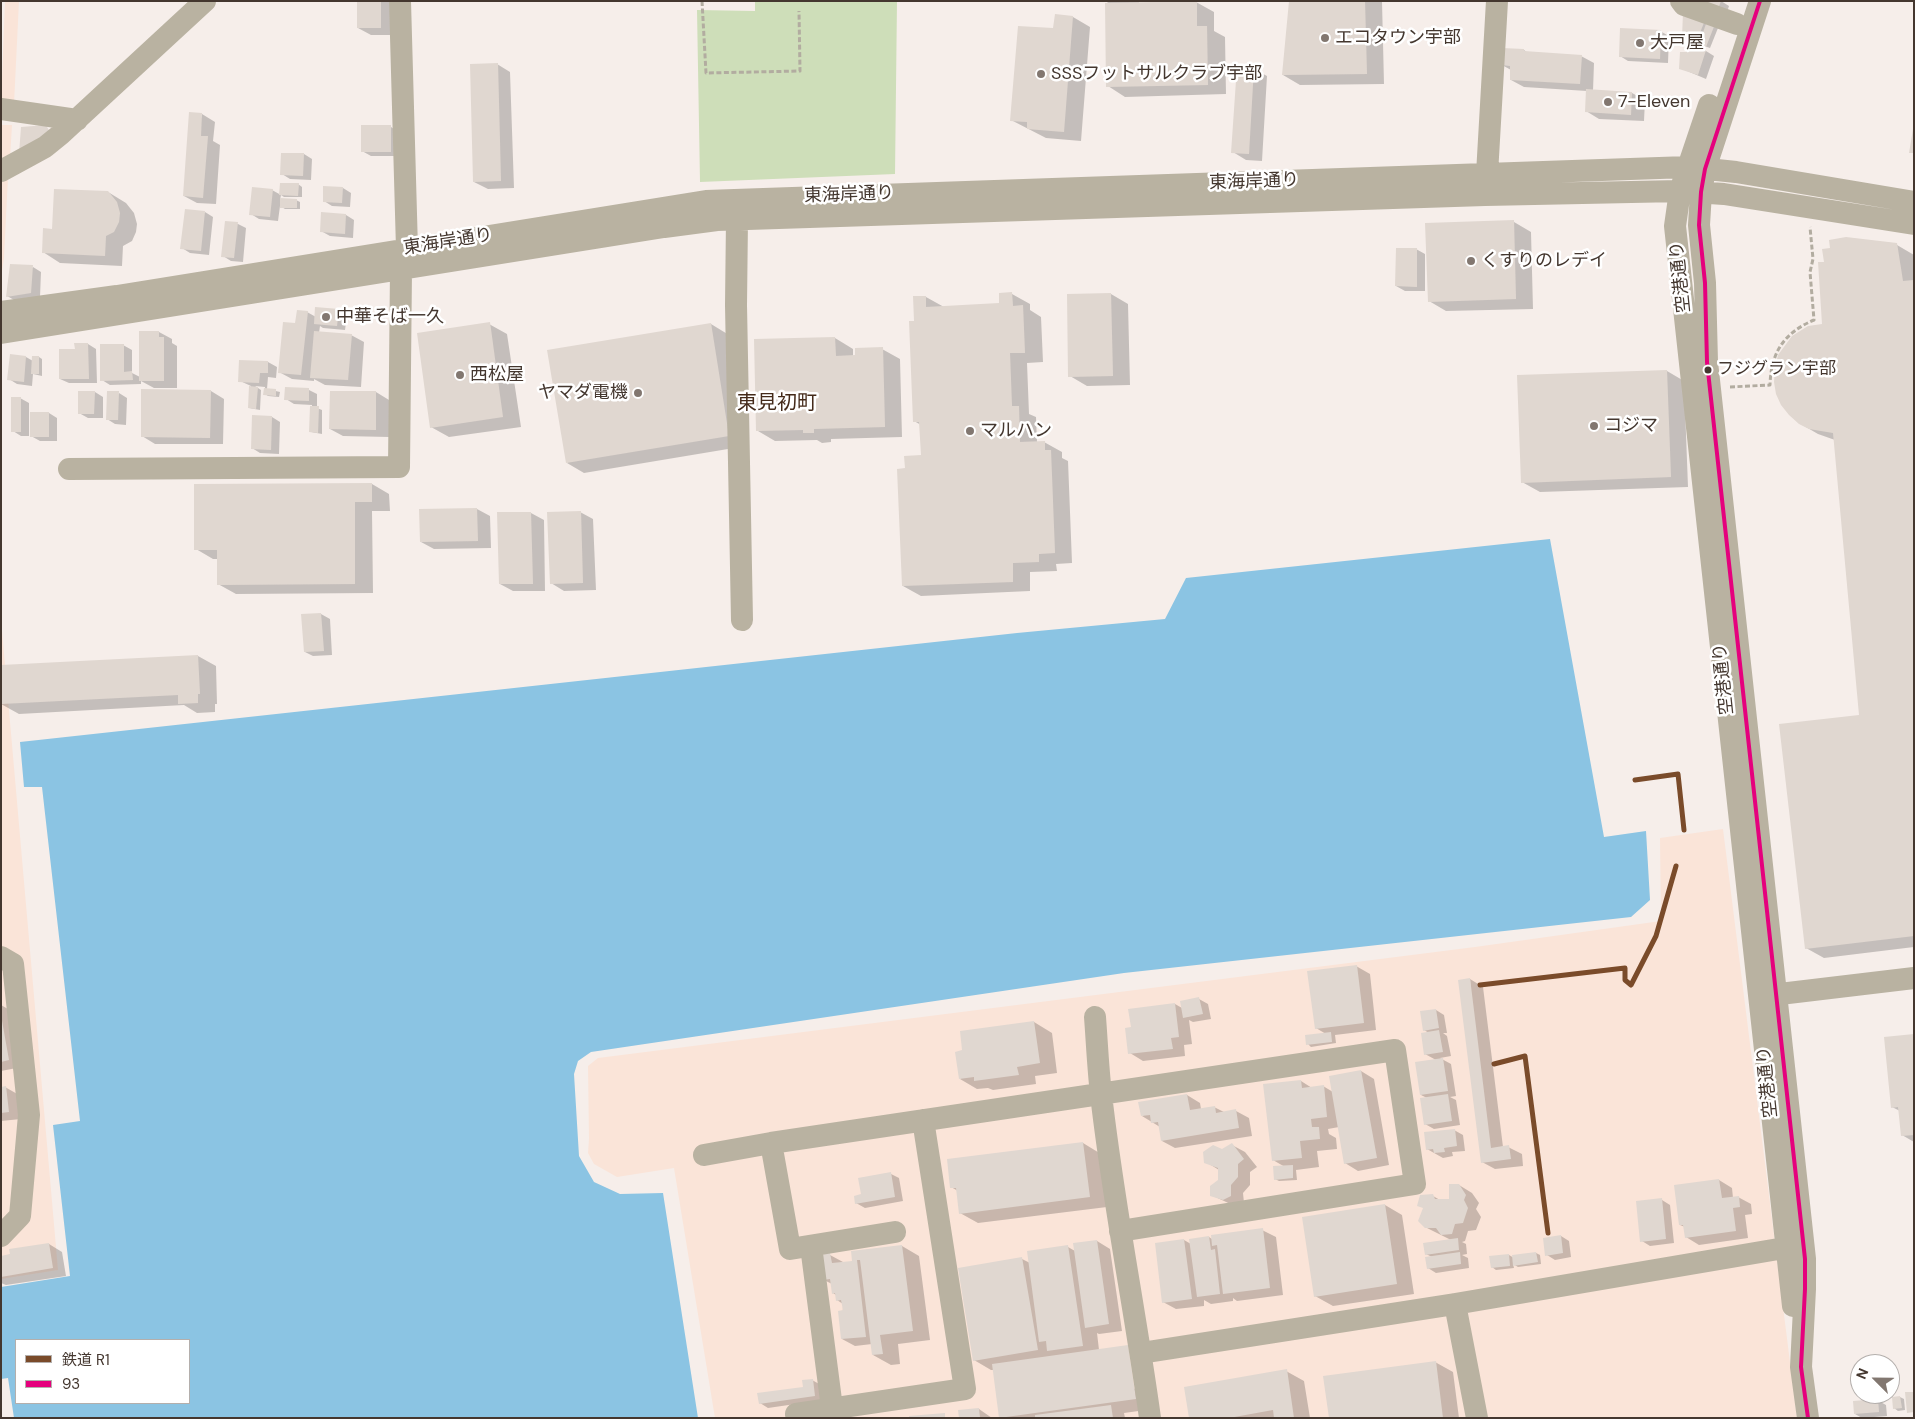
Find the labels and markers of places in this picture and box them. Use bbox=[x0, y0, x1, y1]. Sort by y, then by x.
place label: エコタウン宇部 bbox=[1335, 27, 1461, 49]
marker: エコタウン宇部 bbox=[1319, 32, 1331, 44]
place label: 大戸屋 bbox=[1650, 32, 1704, 54]
marker: 大戸屋 bbox=[1634, 37, 1646, 49]
place label: SSSフットサルクラブ宇部 bbox=[1051, 63, 1262, 85]
marker: SSSフットサルクラブ宇部 bbox=[1035, 68, 1047, 80]
place label: 7-Eleven bbox=[1618, 91, 1690, 113]
marker: 7-Eleven bbox=[1602, 96, 1614, 108]
place label: くすりのレデイ bbox=[1481, 250, 1607, 272]
marker: くすりのレデイ bbox=[1465, 255, 1477, 267]
place label: 中華そば一久 bbox=[336, 306, 444, 328]
marker: 中華そば一久 bbox=[320, 311, 332, 323]
place label: フジグラン宇部 bbox=[1717, 360, 1836, 380]
place label: 西松屋 bbox=[470, 364, 524, 386]
marker: フジグラン宇部 bbox=[1703, 365, 1713, 375]
marker: 西松屋 bbox=[454, 369, 466, 381]
place label: ヤマダ電機 bbox=[538, 382, 628, 404]
marker: ヤマダ電機 bbox=[632, 387, 644, 399]
place label: コジマ bbox=[1604, 415, 1658, 437]
place label: マルハン bbox=[980, 420, 1052, 442]
marker: コジマ bbox=[1588, 420, 1600, 432]
marker: マルハン bbox=[964, 425, 976, 437]

